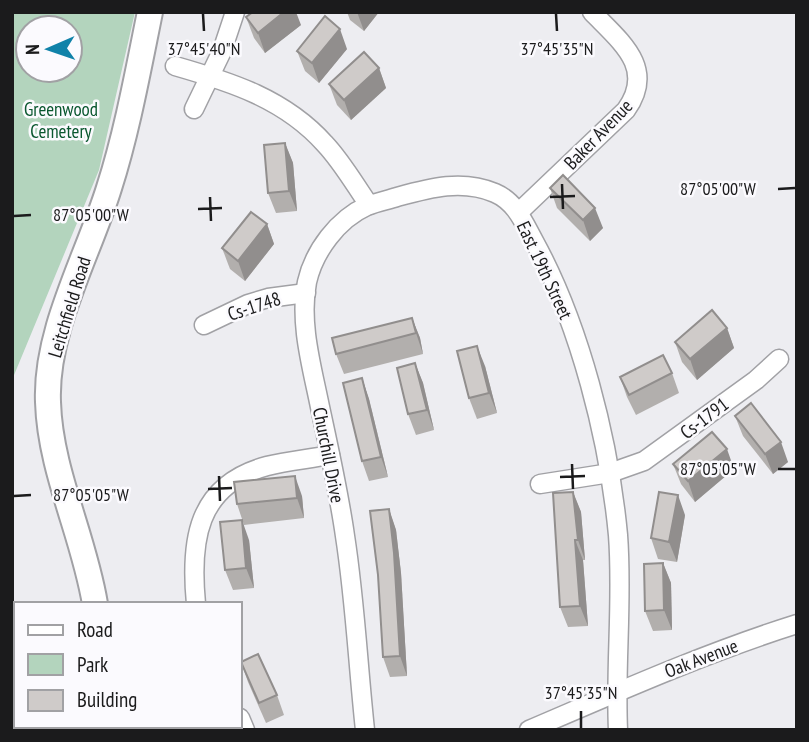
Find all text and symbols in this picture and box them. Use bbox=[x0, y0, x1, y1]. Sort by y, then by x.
north arrow bbox=[14, 14, 84, 84]
text: 37°45'40"N bbox=[168, 37, 240, 60]
text: 37°45'35"N bbox=[521, 37, 593, 60]
text: N bbox=[20, 44, 44, 55]
street label: Baker Avenue bbox=[559, 94, 637, 174]
park label: Greenwood Cemetery bbox=[24, 97, 98, 143]
text: 87°05'00"W bbox=[680, 177, 756, 200]
text: 87°05'00"W bbox=[53, 203, 129, 226]
street label: East 19th Street bbox=[512, 217, 578, 324]
street label: Leitchfield Road bbox=[42, 254, 96, 360]
street label: Cs-1748 bbox=[224, 286, 284, 326]
street label: Cs-1791 bbox=[675, 392, 733, 444]
street label: Churchill Drive bbox=[308, 405, 350, 505]
text: 87°05'05"W bbox=[680, 457, 756, 480]
text: 87°05'05"W bbox=[53, 483, 129, 506]
legend bbox=[14, 602, 242, 728]
text: Road bbox=[77, 616, 113, 643]
street label: Oak Avenue bbox=[661, 633, 741, 683]
text: Park bbox=[77, 651, 108, 678]
text: 37°45'35"N bbox=[545, 681, 617, 704]
text: Building bbox=[77, 686, 137, 713]

